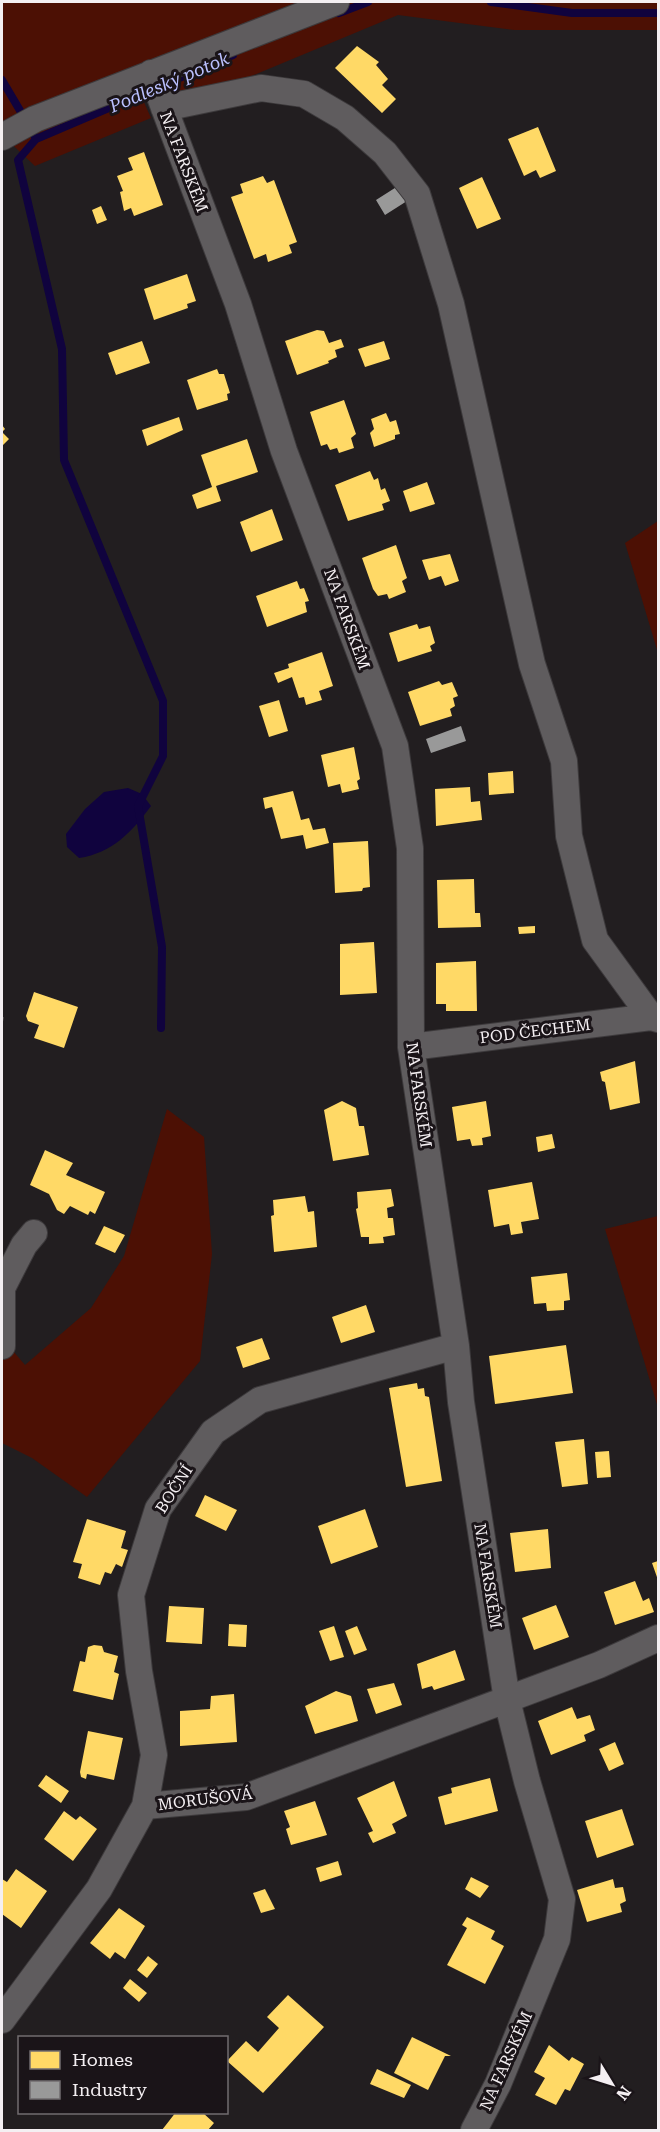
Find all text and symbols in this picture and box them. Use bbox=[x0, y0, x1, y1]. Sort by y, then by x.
water label: Podleský potok bbox=[105, 47, 232, 117]
street label: NA FARSKÉM bbox=[156, 109, 212, 215]
street label: NA FARSKÉM bbox=[320, 566, 374, 672]
street label: POD ČECHEM bbox=[478, 1015, 592, 1047]
street label: NA FARSKÉM bbox=[402, 1041, 436, 1149]
street label: BOČNÍ bbox=[151, 1461, 197, 1517]
street label: NA FARSKÉM bbox=[470, 1522, 506, 1630]
street label: MORUŠOVÁ bbox=[157, 1784, 254, 1814]
street label: NA FARSKÉM bbox=[476, 2009, 536, 2113]
legend bbox=[18, 2036, 228, 2114]
text: Homes bbox=[72, 2049, 133, 2070]
north arrow bbox=[582, 2054, 642, 2114]
text: Industry bbox=[72, 2079, 147, 2100]
text: N bbox=[612, 2082, 635, 2104]

